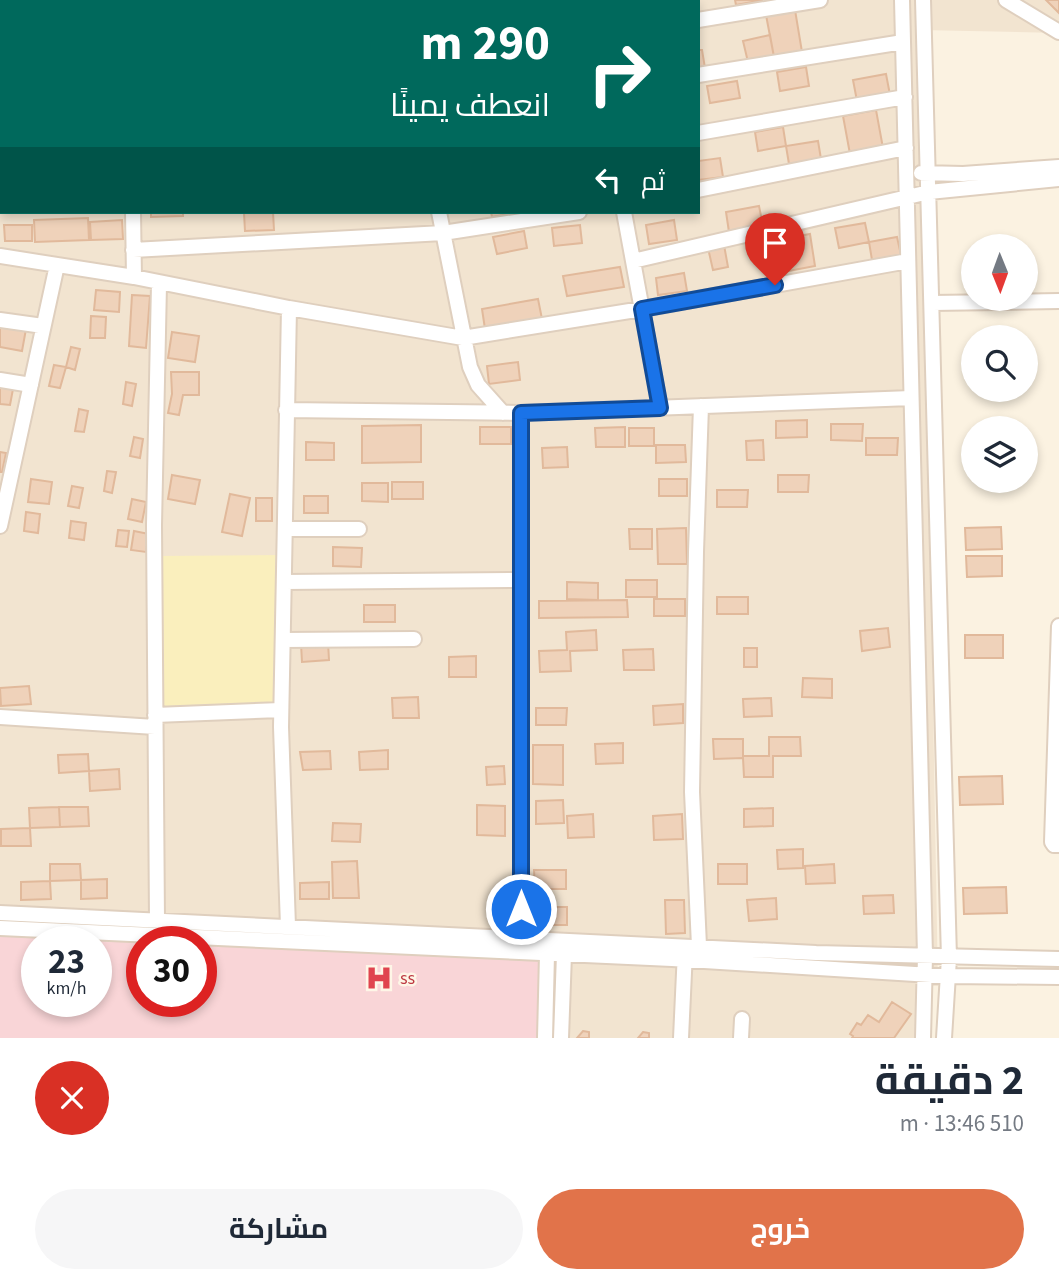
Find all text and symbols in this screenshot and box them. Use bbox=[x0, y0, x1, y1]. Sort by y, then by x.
text: 290 m bbox=[421, 9, 550, 79]
icon: right bbox=[574, 28, 665, 119]
text: انعطف يمينًا bbox=[390, 83, 550, 129]
icon: left bbox=[589, 161, 627, 199]
text: ثم bbox=[641, 163, 665, 200]
pin bbox=[745, 213, 805, 285]
icon: arrive bbox=[756, 224, 794, 262]
north arrow bbox=[961, 234, 1038, 312]
map controls bbox=[961, 234, 1038, 493]
button: search bbox=[961, 325, 1038, 402]
button: layers bbox=[961, 416, 1038, 493]
position arrow bbox=[484, 872, 558, 946]
speed limit sign: 30 bbox=[126, 926, 217, 1017]
text: 23 bbox=[48, 937, 85, 987]
hospital icon: ss bbox=[364, 963, 394, 993]
place label: ss bbox=[400, 966, 415, 991]
text: km/h bbox=[47, 976, 86, 1001]
text: 2 دقيقة bbox=[875, 1051, 1024, 1111]
button: close bbox=[35, 1061, 109, 1135]
text: 510 m · 13:46 bbox=[900, 1107, 1024, 1140]
button: مشاركة bbox=[35, 1189, 523, 1269]
button: خروج bbox=[537, 1189, 1024, 1269]

